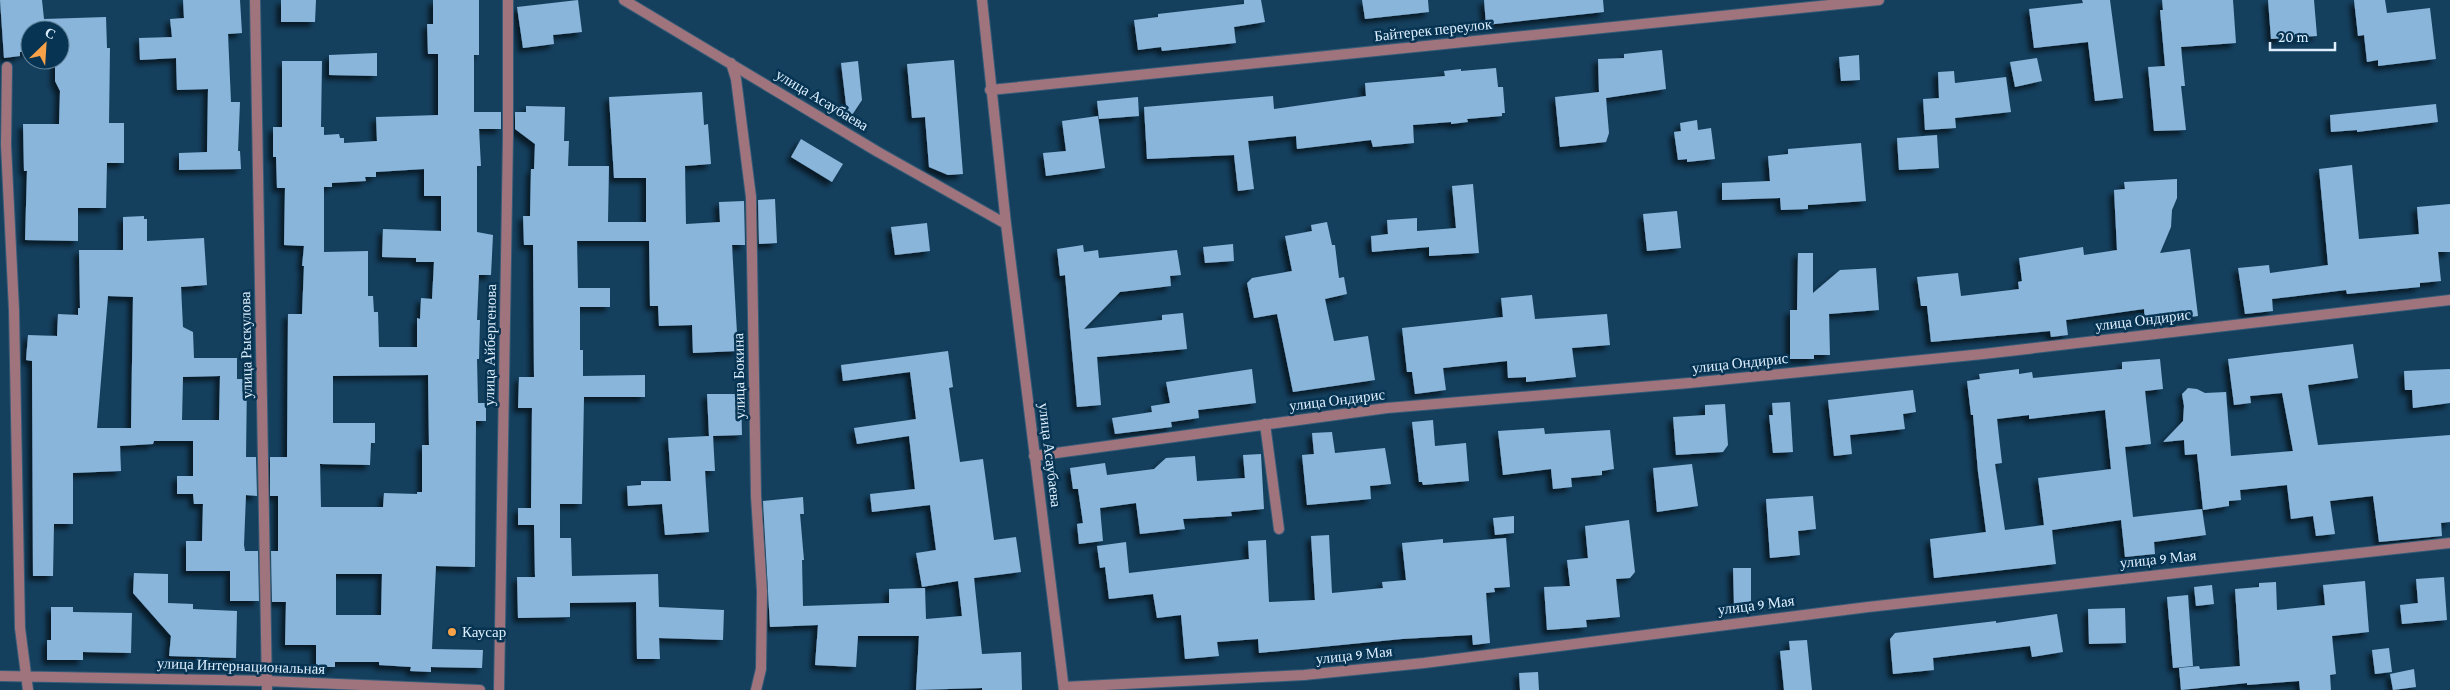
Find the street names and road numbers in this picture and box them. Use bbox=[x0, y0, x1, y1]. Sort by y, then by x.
street label: Байтерек переулок bbox=[1373, 16, 1493, 44]
street label: улица Асаубаева bbox=[773, 66, 871, 134]
street label: улица Айбергенова bbox=[481, 284, 499, 406]
street label: улица Рыскулова bbox=[237, 291, 255, 399]
street label: улица Ондирис bbox=[2094, 306, 2192, 334]
street label: улица Бокина bbox=[730, 333, 748, 419]
street label: улица Ондирис bbox=[1691, 350, 1789, 376]
street label: улица Ондирис bbox=[1288, 386, 1386, 414]
street label: улица Асаубаева bbox=[1036, 402, 1064, 508]
street label: улица 9 Мая bbox=[2119, 547, 2197, 571]
street label: улица 9 Мая bbox=[1717, 592, 1795, 618]
street label: улица 9 Мая bbox=[1315, 643, 1393, 667]
street label: улица Интернациональная bbox=[157, 655, 326, 677]

